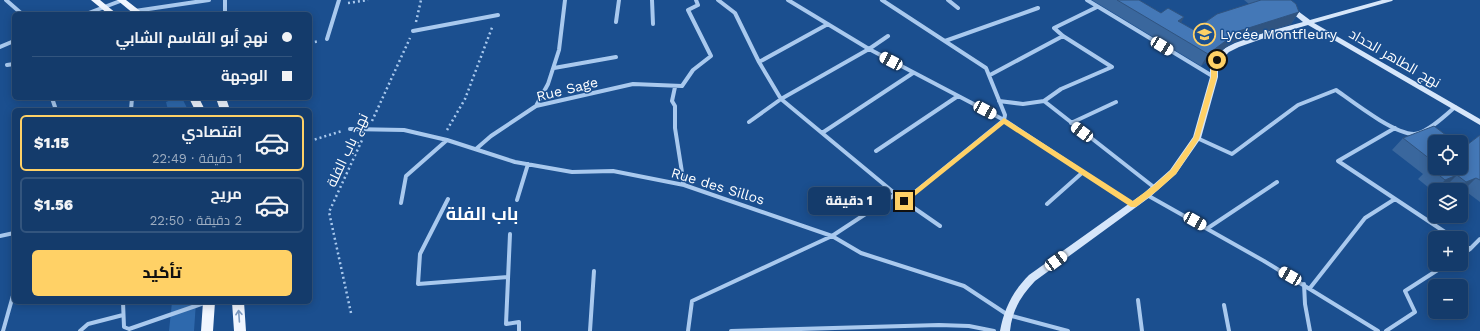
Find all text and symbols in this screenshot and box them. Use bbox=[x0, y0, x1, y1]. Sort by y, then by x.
school or university icon: Lycée Montfleury bbox=[1192, 21, 1218, 47]
street label: نهج الطاهر الحداد bbox=[1346, 25, 1444, 92]
place label: Lycée Montfleury bbox=[1220, 26, 1338, 42]
text: نهج أبو القاسم الشابي bbox=[116, 29, 268, 47]
car bbox=[1149, 35, 1175, 57]
car bbox=[878, 50, 904, 72]
route start bbox=[1208, 51, 1226, 69]
text: الوجهة bbox=[221, 67, 268, 85]
street label: Rue Sage bbox=[535, 74, 599, 104]
car bbox=[972, 99, 998, 121]
street label: نهج باب الفلة bbox=[323, 111, 372, 190]
car bbox=[1069, 120, 1095, 144]
text: اقتصادي bbox=[182, 123, 242, 141]
icon: car bbox=[254, 125, 290, 161]
text: $1.15 bbox=[34, 134, 69, 152]
map controls bbox=[1428, 135, 1468, 319]
button: locate bbox=[1428, 135, 1468, 175]
text: 1 دقيقة · 22:49 bbox=[152, 151, 242, 166]
street label: Rue des Sillos bbox=[669, 164, 767, 208]
button: layers bbox=[1428, 183, 1468, 223]
text: مريح bbox=[210, 185, 242, 203]
icon: car bbox=[254, 187, 290, 223]
callout: 1 دقيقة bbox=[808, 187, 890, 215]
route end bbox=[895, 192, 913, 210]
text: 1 دقيقة bbox=[825, 193, 873, 208]
text: $1.56 bbox=[34, 196, 73, 214]
district label: باب الفلة bbox=[446, 203, 518, 224]
car bbox=[1182, 210, 1208, 232]
text: 2 دقيقة · 22:50 bbox=[150, 213, 242, 228]
button: + bbox=[1428, 231, 1468, 271]
car bbox=[1043, 249, 1069, 273]
button: تأكيد bbox=[32, 250, 292, 296]
car bbox=[1277, 265, 1303, 287]
button: − bbox=[1428, 279, 1468, 319]
one-way arrow bbox=[236, 310, 243, 323]

